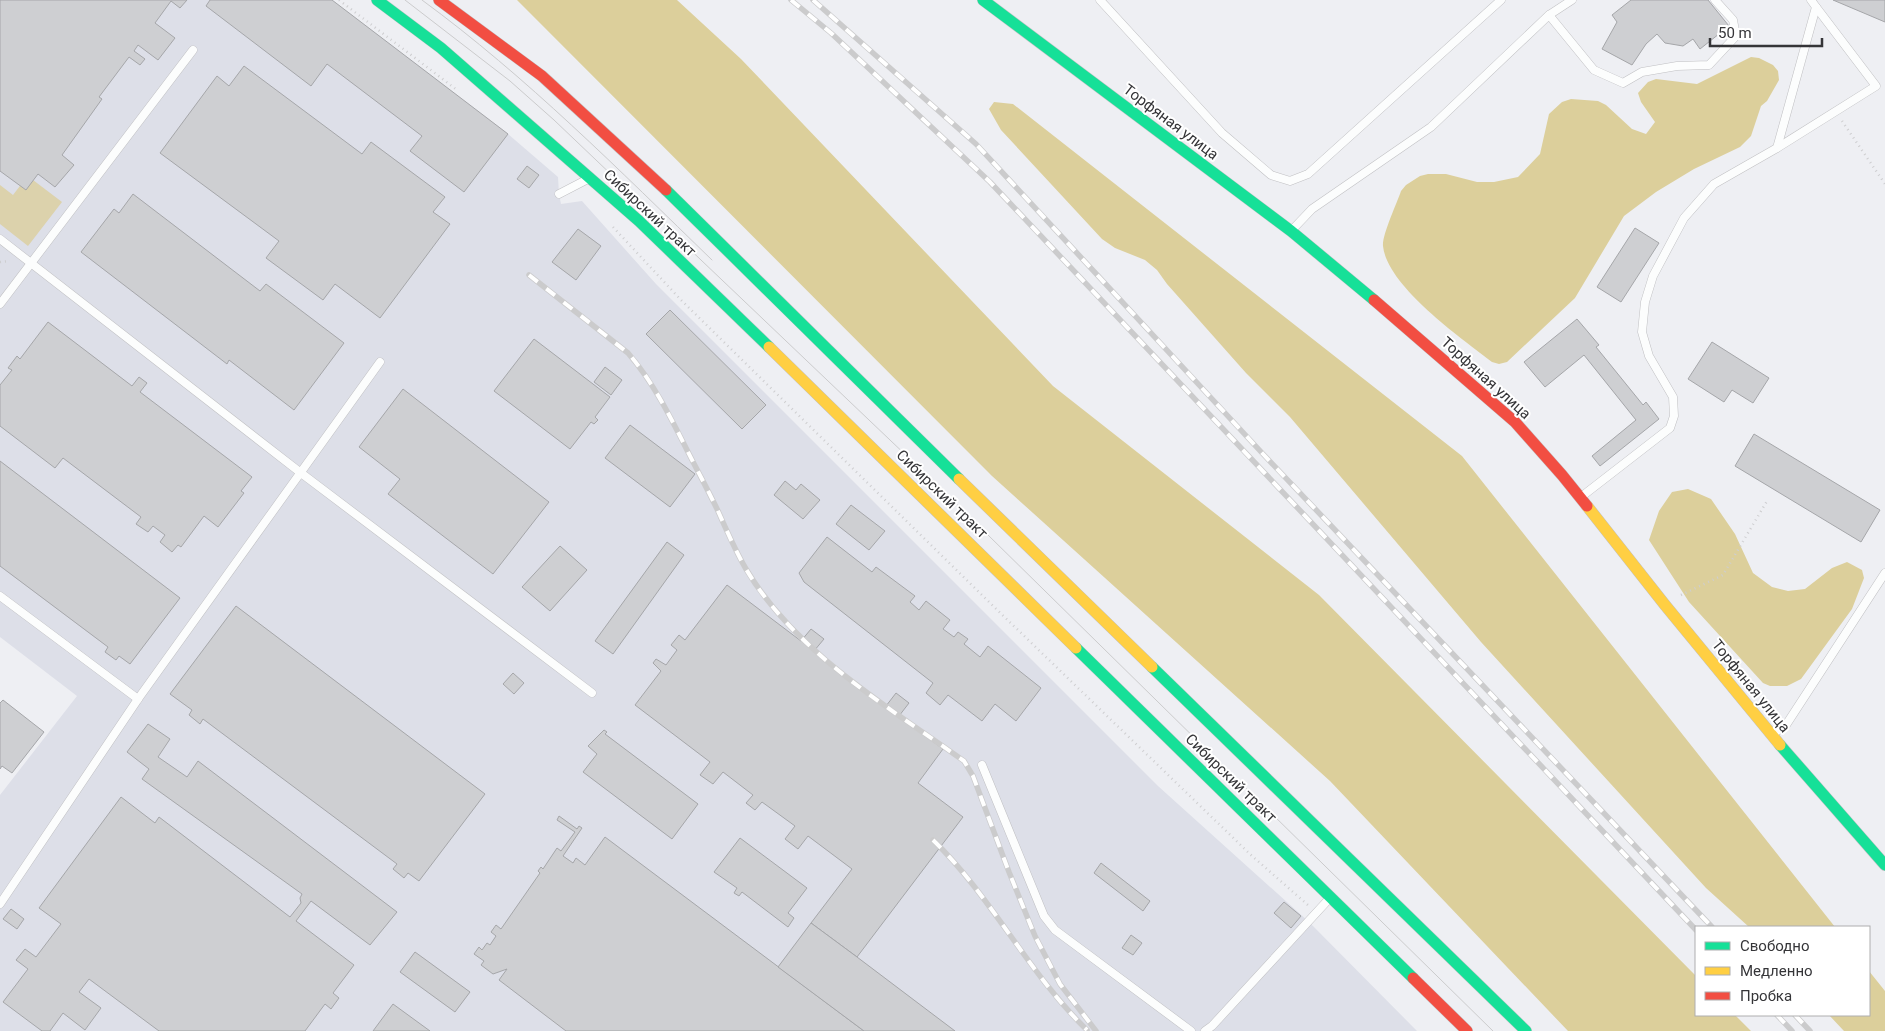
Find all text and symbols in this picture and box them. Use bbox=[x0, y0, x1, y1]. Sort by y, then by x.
scale bar bbox=[1710, 15, 1822, 47]
text: 50 m bbox=[1718, 24, 1752, 42]
street label: Торфяная улица bbox=[1120, 80, 1222, 164]
street label: Сибирский тракт bbox=[600, 166, 700, 260]
street label: Торфяная улица bbox=[1438, 333, 1534, 423]
street label: Сибирский тракт bbox=[893, 446, 991, 542]
street label: Торфяная улица bbox=[1708, 636, 1794, 736]
street label: Сибирский тракт bbox=[1182, 730, 1280, 826]
legend bbox=[1695, 926, 1870, 1016]
text: Свободно bbox=[1740, 937, 1809, 955]
text: Медленно bbox=[1740, 962, 1813, 980]
text: Пробка bbox=[1740, 987, 1792, 1005]

